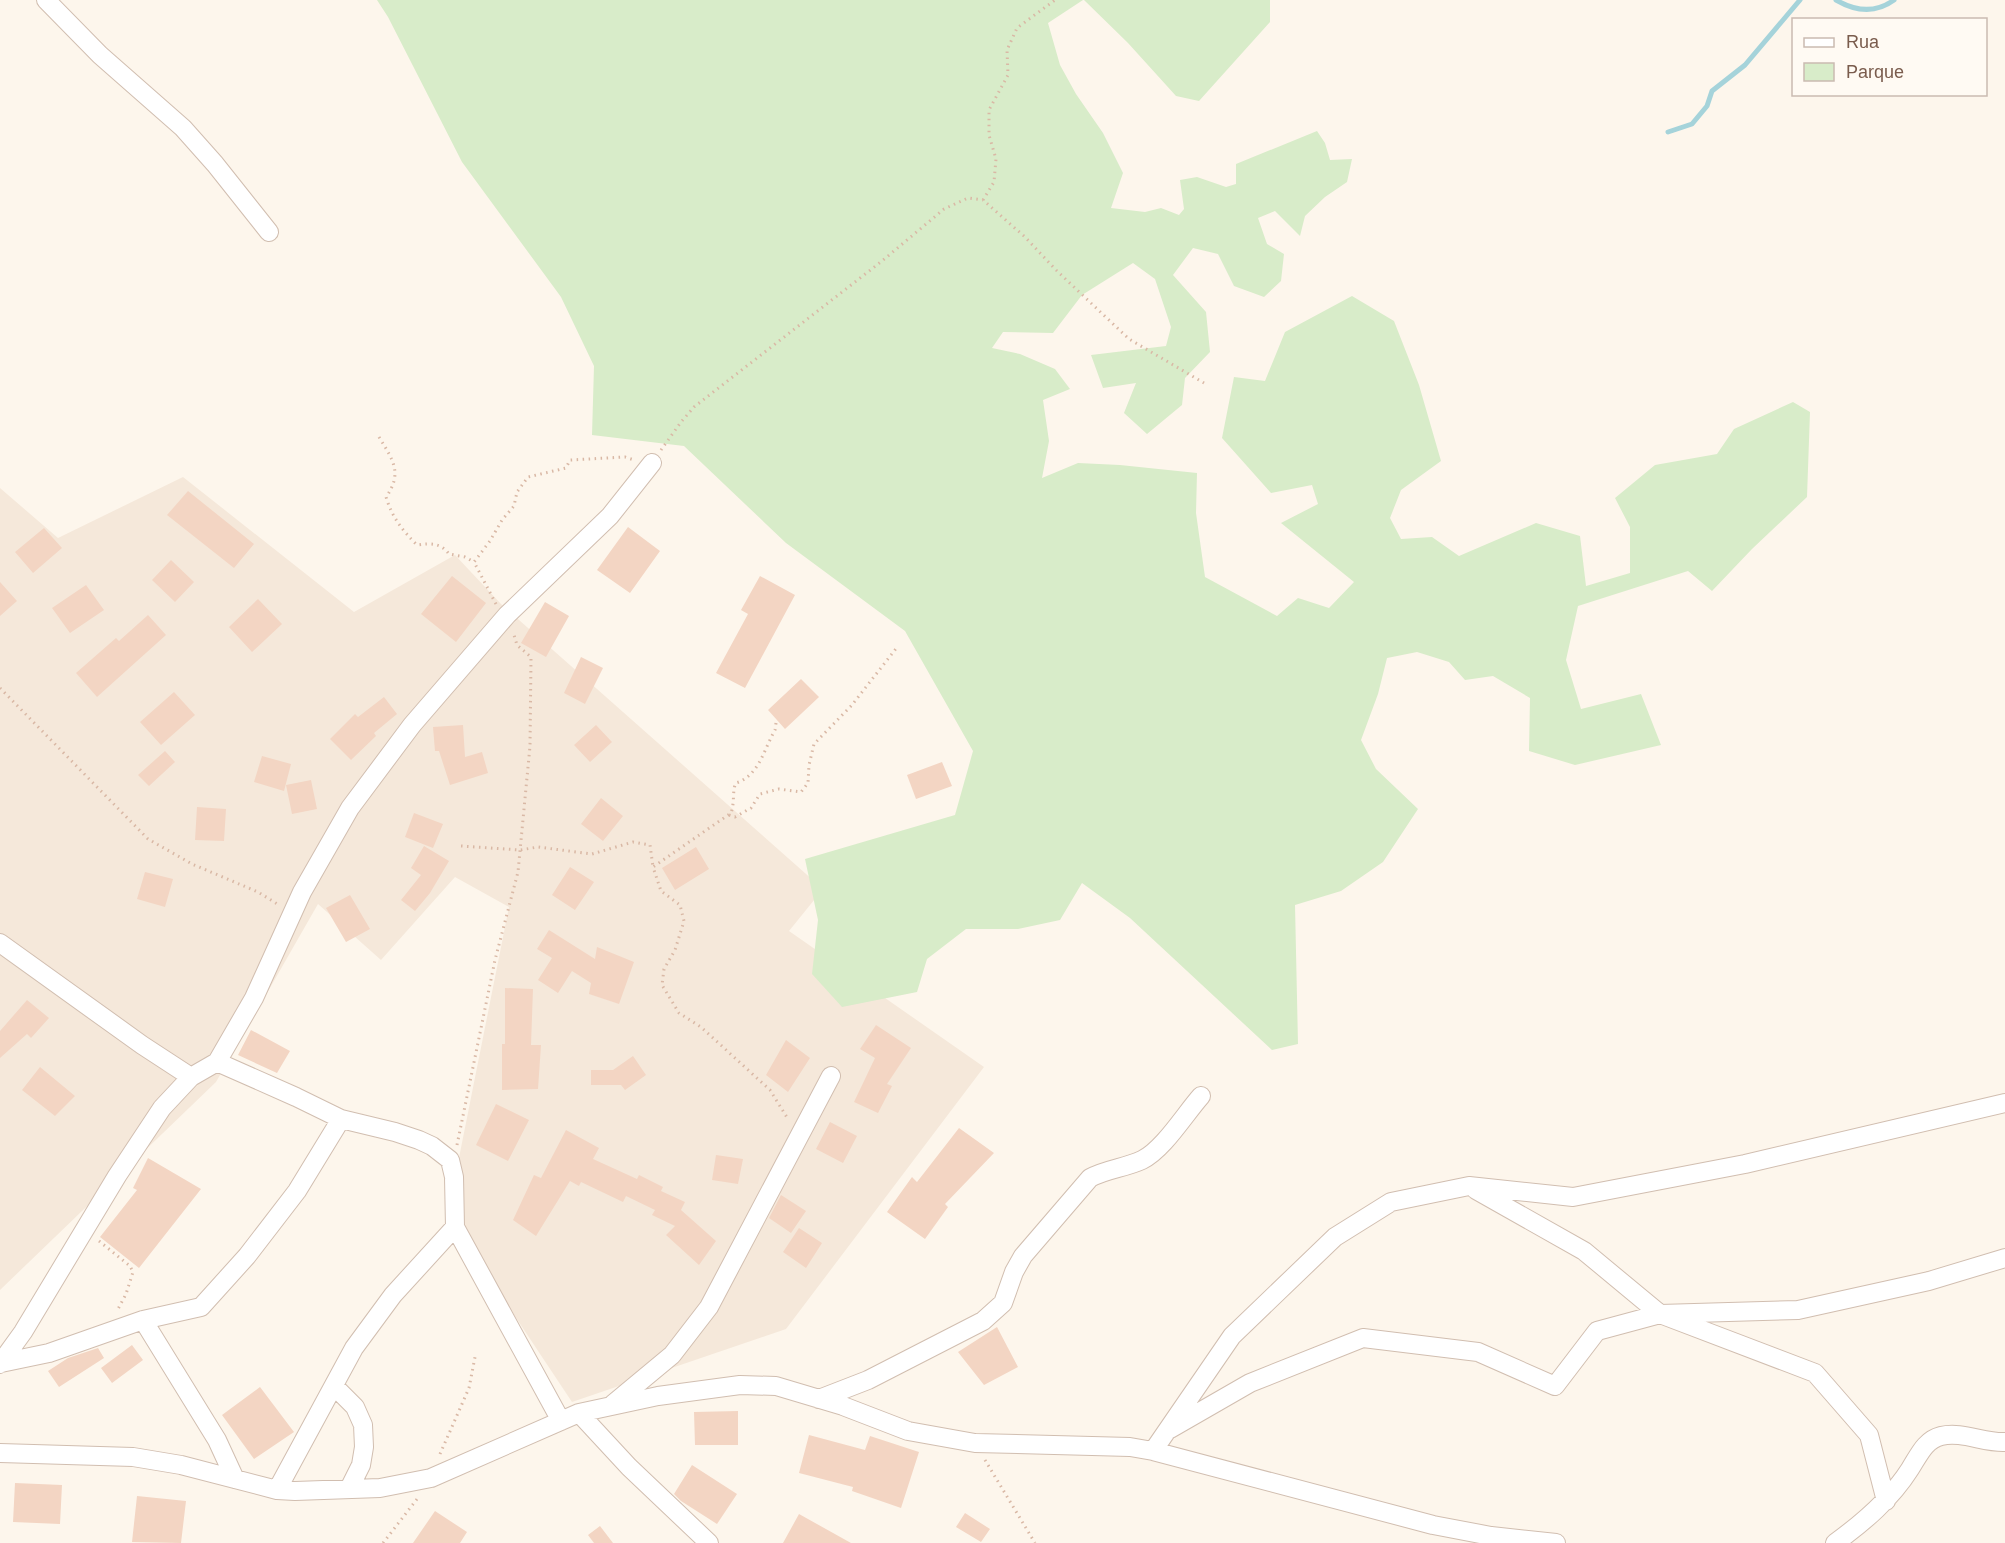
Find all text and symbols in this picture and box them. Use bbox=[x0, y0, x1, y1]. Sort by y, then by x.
legend bbox=[1792, 18, 1987, 96]
text: Rua bbox=[1846, 32, 1880, 52]
text: Parque bbox=[1846, 62, 1904, 82]

